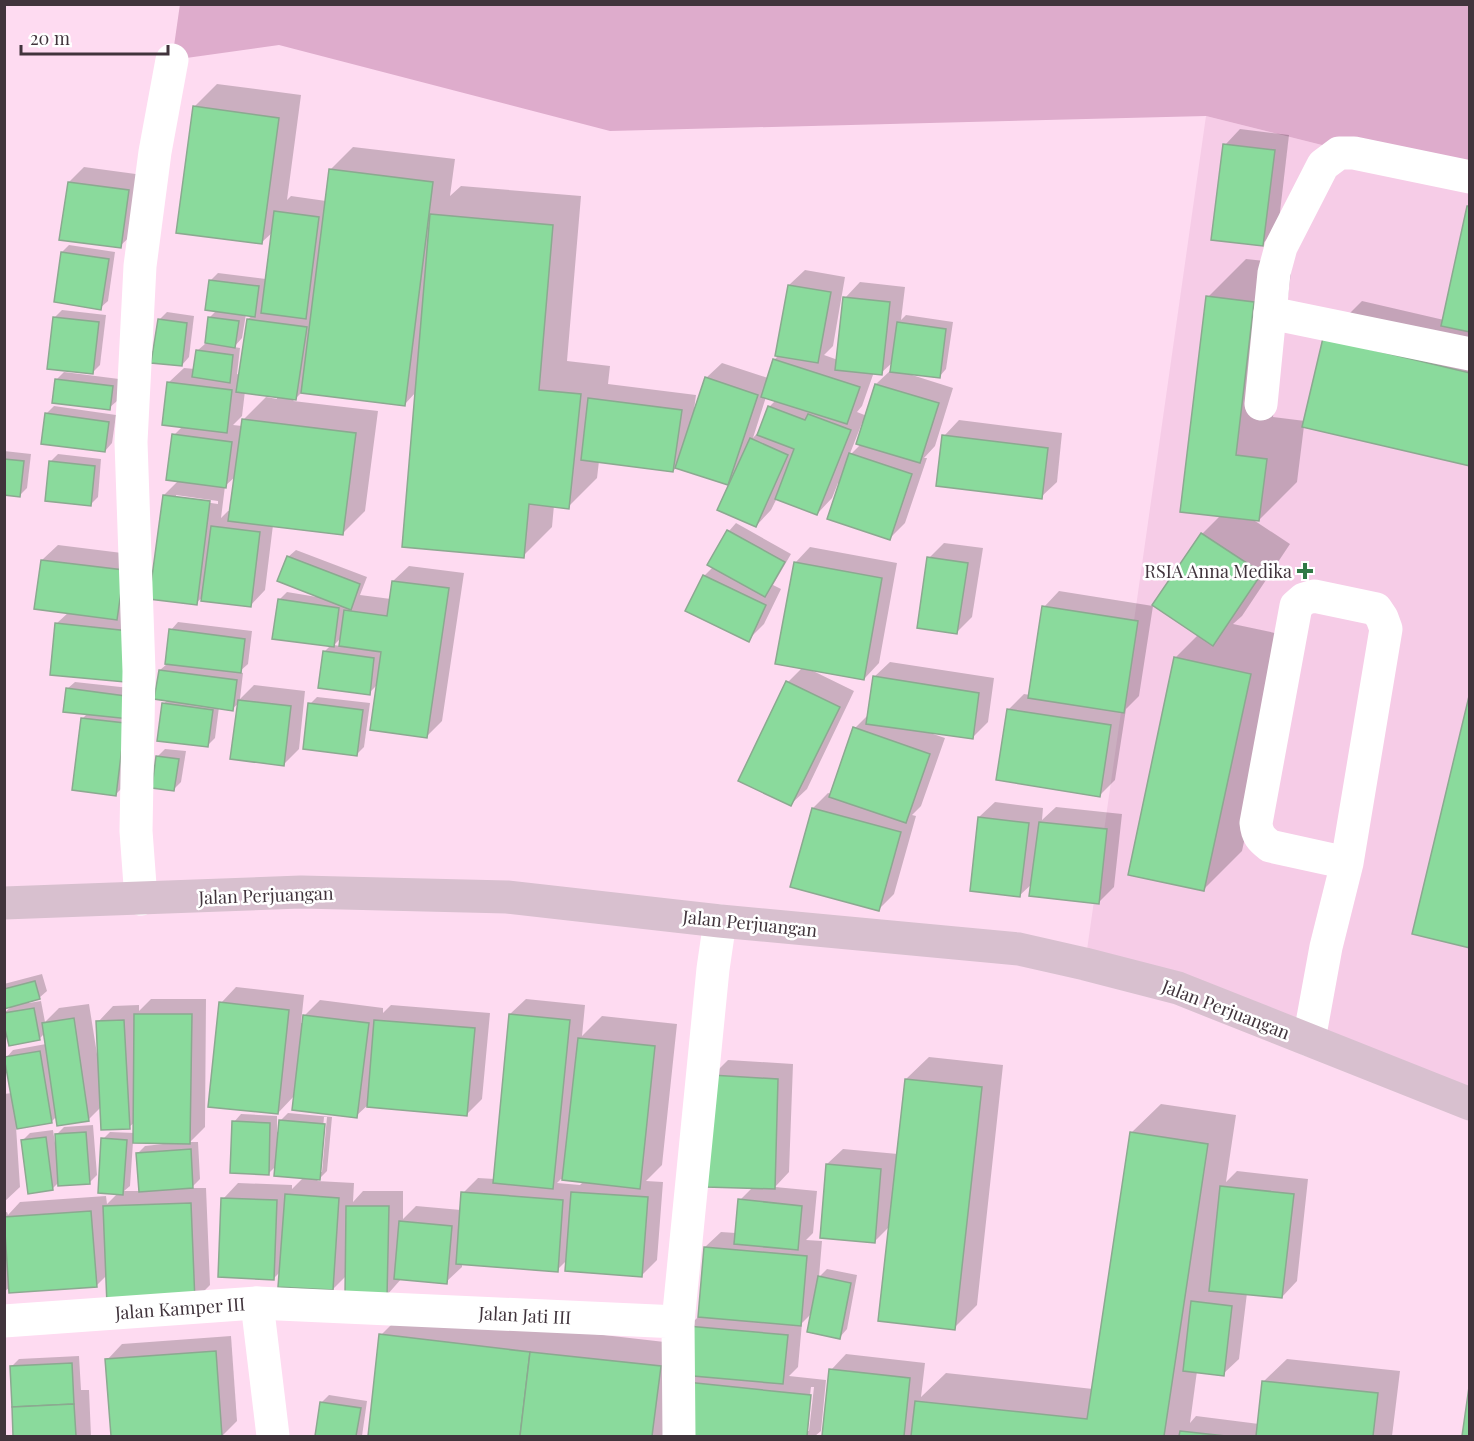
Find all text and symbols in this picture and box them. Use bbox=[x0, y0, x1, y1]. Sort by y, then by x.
scale bar bbox=[21, 18, 168, 56]
text: 20 m bbox=[30, 26, 70, 50]
place label: RSIA Anna Medika bbox=[1144, 559, 1292, 583]
marker: RSIA Anna Medika bbox=[1296, 562, 1314, 580]
street label: Jalan Perjuangan bbox=[197, 881, 334, 909]
street label: Jalan Perjuangan bbox=[681, 904, 819, 942]
street label: Jalan Perjuangan bbox=[1158, 973, 1294, 1044]
street label: Jalan Kamper III bbox=[113, 1291, 246, 1325]
street label: Jalan Jati III bbox=[477, 1301, 572, 1329]

